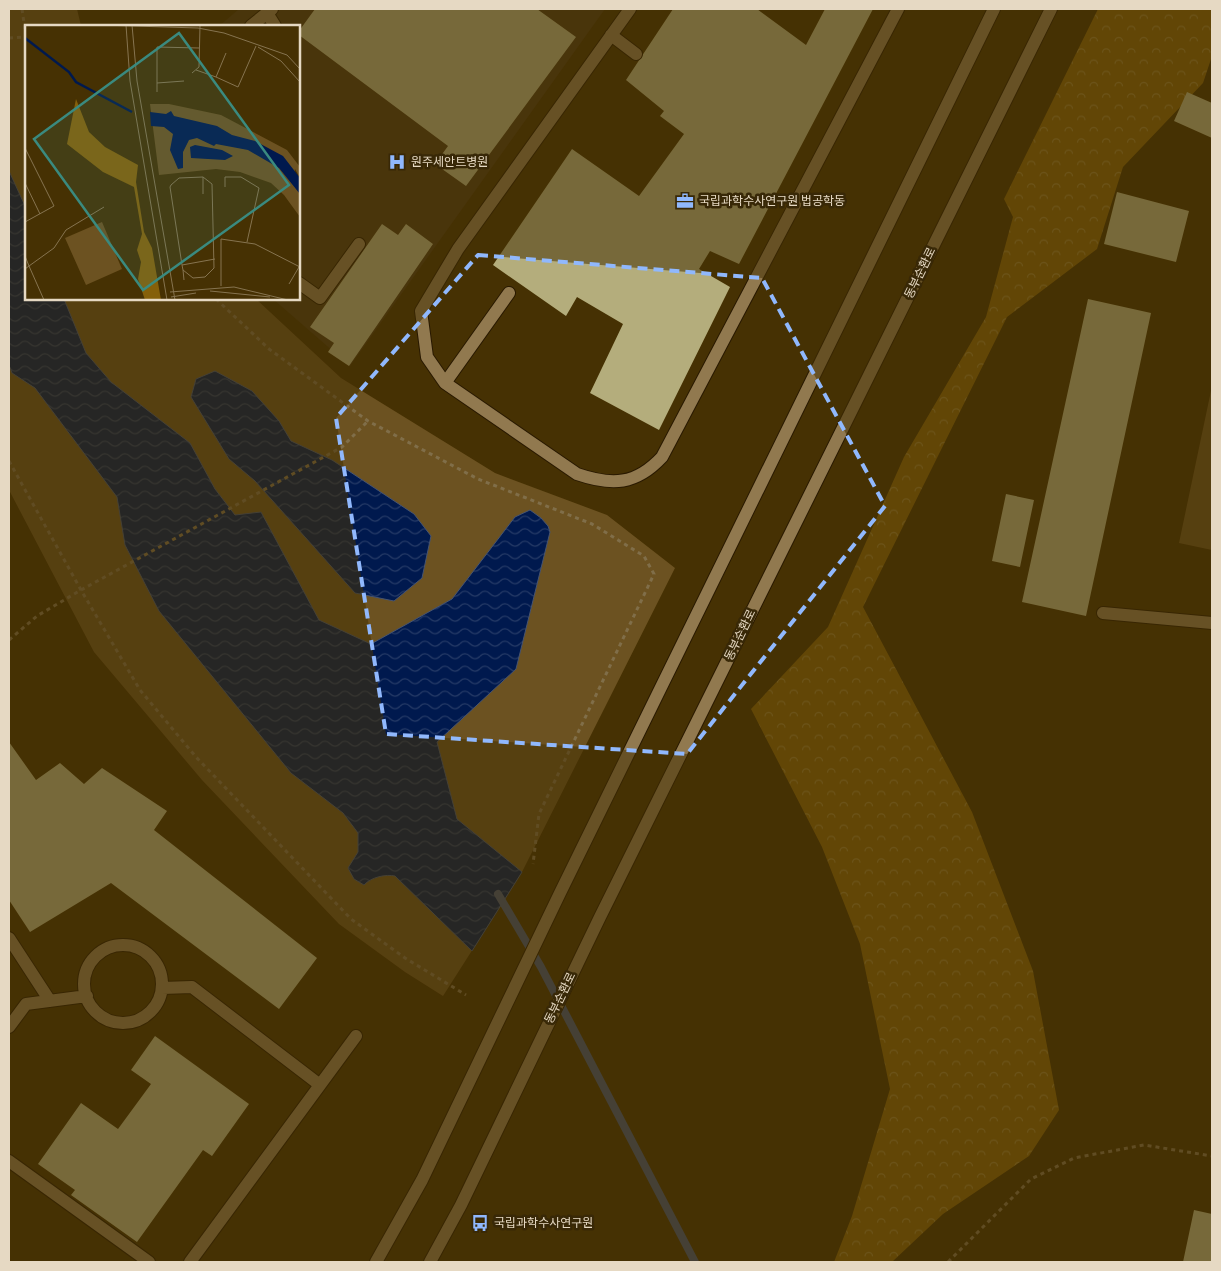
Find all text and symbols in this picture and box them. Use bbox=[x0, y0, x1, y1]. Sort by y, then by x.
inset map bbox=[25, 25, 300, 300]
hospital icon: 원주세안트병원 bbox=[387, 152, 407, 172]
place label: 원주세안트병원 bbox=[411, 155, 488, 170]
office icon: 국립과학수사연구원 법공학동 bbox=[675, 191, 695, 211]
place label: 국립과학수사연구원 법공학동 bbox=[699, 194, 845, 209]
street label: 동부순환로 bbox=[902, 245, 939, 301]
street label: 동부순환로 bbox=[722, 607, 759, 663]
street label: 동부순환로 bbox=[542, 970, 579, 1026]
bus stop icon: 국립과학수사연구원 bbox=[470, 1213, 490, 1233]
place label: 국립과학수사연구원 bbox=[494, 1216, 593, 1231]

